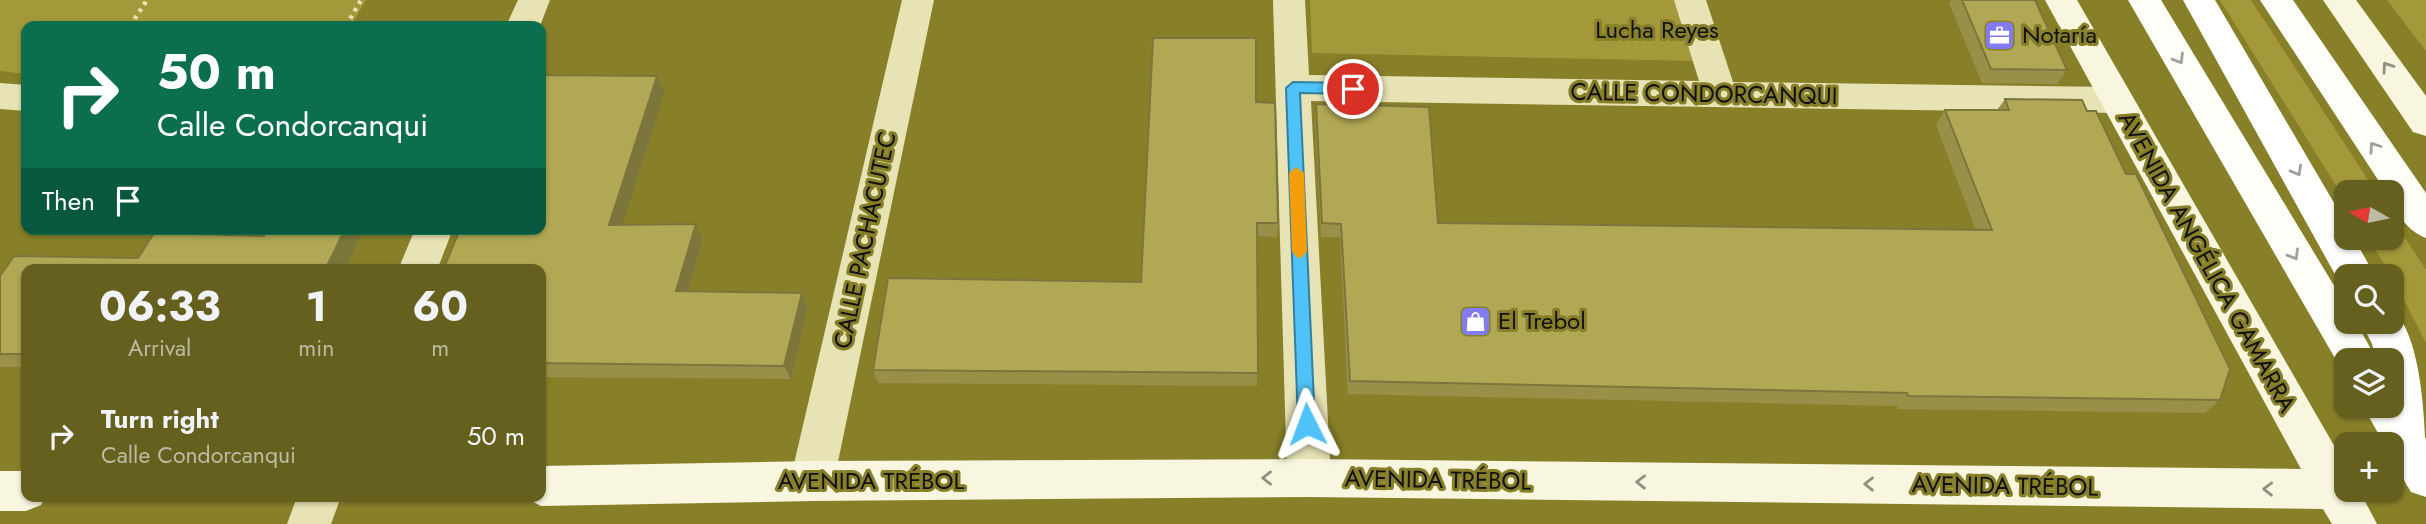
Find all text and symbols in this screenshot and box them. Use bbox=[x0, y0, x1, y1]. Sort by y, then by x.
park label: Lucha Reyes bbox=[1595, 12, 1719, 47]
place label: Notaría bbox=[2022, 17, 2097, 52]
office icon: Notaría bbox=[1982, 18, 2016, 52]
text: 50 m bbox=[157, 37, 276, 107]
icon: right bbox=[42, 49, 133, 140]
one-way arrow bbox=[2171, 51, 2184, 64]
pin bbox=[1323, 59, 1383, 119]
one-way arrow bbox=[2382, 62, 2395, 75]
icon: arrive bbox=[1334, 70, 1372, 108]
street label: CALLE CONDORCANQUI bbox=[1570, 74, 1838, 113]
text: Calle Condorcanqui bbox=[157, 102, 428, 148]
street label: AVENIDA ANGÉLICA GAMARRA bbox=[2110, 105, 2305, 419]
street label: CALLE PACHACUTEC bbox=[824, 128, 905, 352]
one-way arrow bbox=[2369, 141, 2382, 154]
one-way arrow bbox=[2289, 164, 2302, 176]
north arrow bbox=[2334, 180, 2404, 250]
map controls bbox=[2334, 180, 2404, 502]
text: Then bbox=[42, 182, 95, 220]
icon: arrive bbox=[109, 182, 147, 220]
one-way arrow bbox=[2286, 247, 2299, 260]
button: search bbox=[2334, 264, 2404, 334]
text: 06:33 bbox=[99, 276, 220, 337]
text: 1 bbox=[306, 276, 327, 337]
text: 60 bbox=[412, 276, 468, 337]
place label: El Trebol bbox=[1498, 303, 1586, 338]
shop icon: El Trebol bbox=[1458, 304, 1492, 338]
text: Arrival bbox=[128, 331, 191, 365]
text: min bbox=[298, 331, 334, 365]
text: m bbox=[431, 331, 449, 365]
button: layers bbox=[2334, 348, 2404, 418]
position arrow bbox=[1270, 387, 1344, 461]
text: Turn right bbox=[101, 400, 219, 438]
icon: right bbox=[42, 417, 80, 455]
text: 50 m bbox=[467, 417, 525, 455]
button: + bbox=[2334, 432, 2404, 502]
text: Calle Condorcanqui bbox=[101, 438, 296, 472]
street label: AVENIDA TRÉBOL bbox=[1344, 460, 1532, 499]
street label: AVENIDA TRÉBOL bbox=[778, 463, 964, 498]
street label: AVENIDA TRÉBOL bbox=[1911, 466, 2099, 505]
one-way arrow bbox=[1261, 470, 1271, 486]
one-way arrow bbox=[1635, 474, 1646, 490]
one-way arrow bbox=[1863, 476, 1873, 492]
one-way arrow bbox=[2262, 481, 2273, 496]

